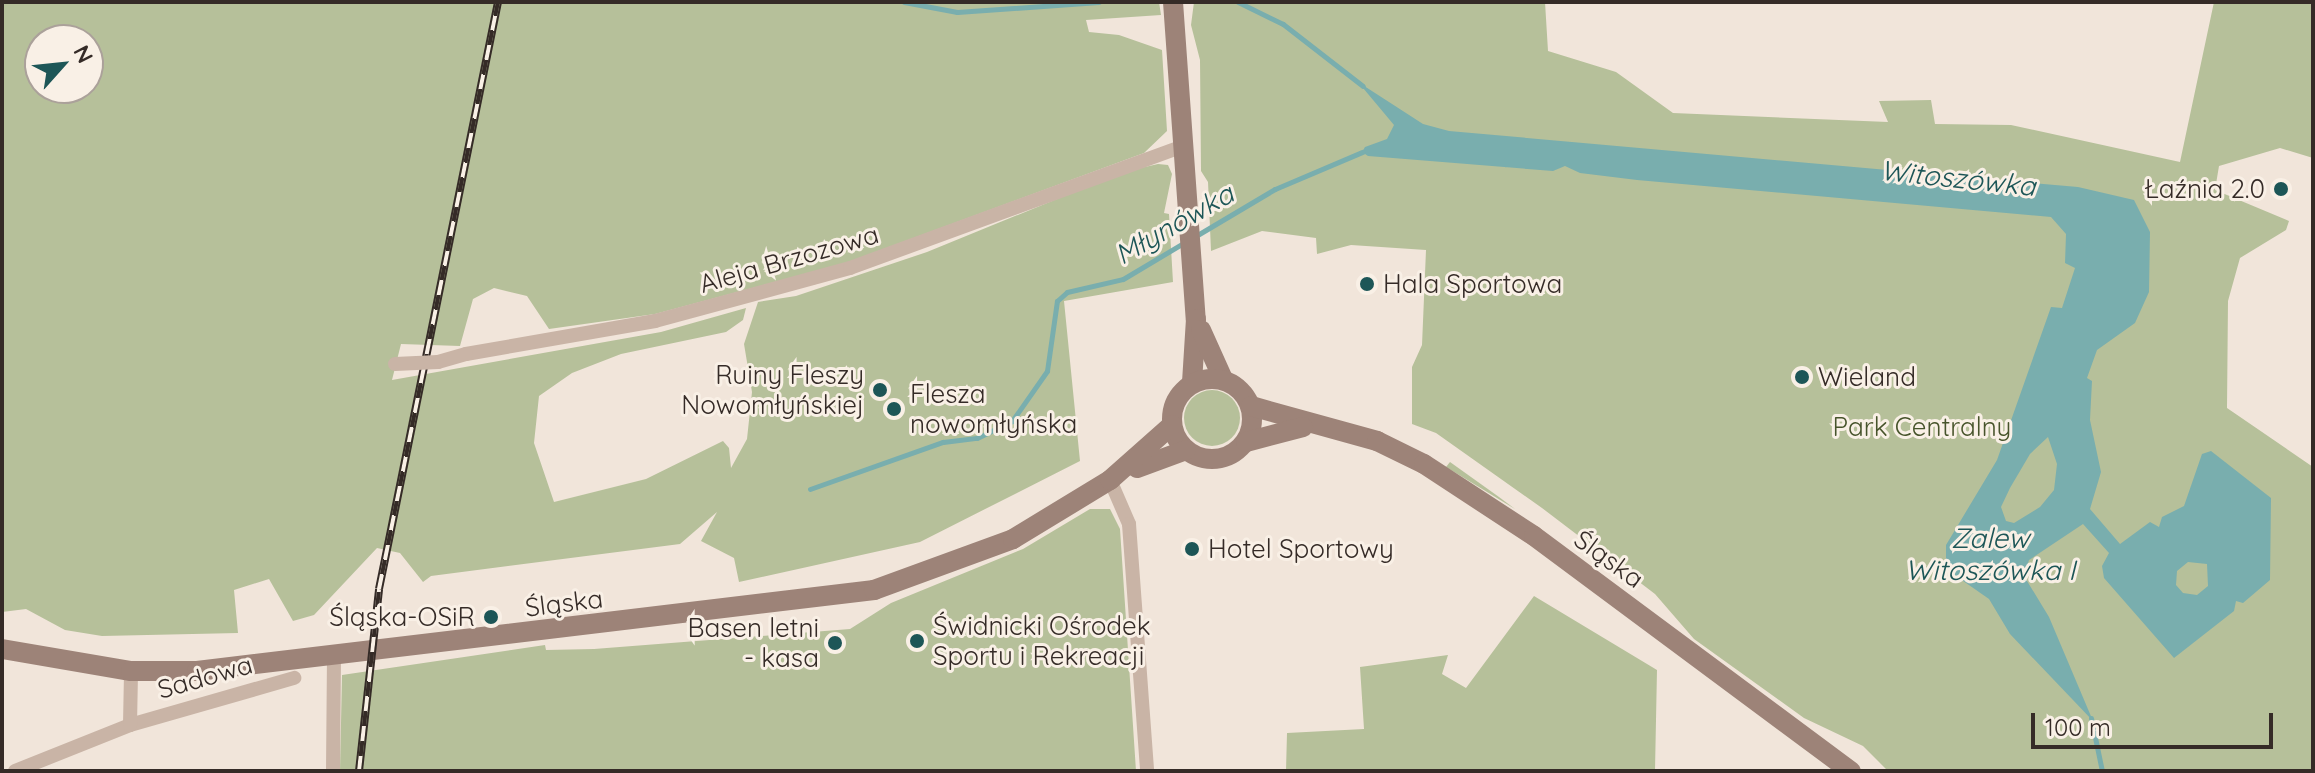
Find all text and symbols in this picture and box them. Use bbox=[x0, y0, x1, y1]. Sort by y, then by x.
north arrow bbox=[24, 24, 104, 104]
text: N bbox=[67, 40, 100, 68]
water label: Witoszówka bbox=[1879, 153, 2037, 203]
place label: Łaźnia 2.0 bbox=[2144, 173, 2265, 205]
water label: Młynówka bbox=[1109, 177, 1239, 271]
marker: Łaźnia 2.0 bbox=[2272, 180, 2290, 198]
street label: Aleja Brzozowa bbox=[696, 219, 882, 299]
place label: Hala Sportowa bbox=[1383, 268, 1562, 300]
marker: Hala Sportowa bbox=[1358, 275, 1376, 293]
place label: Ruiny Fleszy Nowomłyńskiej bbox=[681, 359, 864, 420]
place label: Wieland bbox=[1818, 361, 1916, 393]
marker: Wieland bbox=[1793, 368, 1811, 386]
place label: Flesza nowomłyńska bbox=[910, 378, 1077, 440]
marker: Ruiny Fleszy Nowomłyńskiej bbox=[871, 381, 889, 399]
marker: Flesza nowomłyńska bbox=[885, 400, 903, 418]
park label: Park Centralny bbox=[1833, 411, 2011, 443]
water label: Zalew Witoszówka I bbox=[1905, 521, 2075, 587]
street label: Śląska bbox=[1568, 523, 1650, 595]
place label: Hotel Sportowy bbox=[1208, 533, 1394, 565]
marker: Hotel Sportowy bbox=[1183, 540, 1201, 558]
street label: Śląska bbox=[523, 583, 605, 623]
place label: Śląska-OSiR bbox=[329, 601, 475, 633]
marker: Śląska-OSiR bbox=[482, 608, 500, 626]
place label: Świdnicki Ośrodek Sportu i Rekreacji bbox=[933, 610, 1151, 672]
place label: Basen letni - kasa bbox=[687, 612, 819, 674]
marker: Świdnicki Ośrodek Sportu i Rekreacji bbox=[908, 632, 926, 650]
marker: Basen letni - kasa bbox=[826, 634, 844, 652]
street label: Sadowa bbox=[154, 649, 256, 705]
scale bar bbox=[2035, 697, 2277, 747]
text: 100 m bbox=[2045, 712, 2111, 742]

